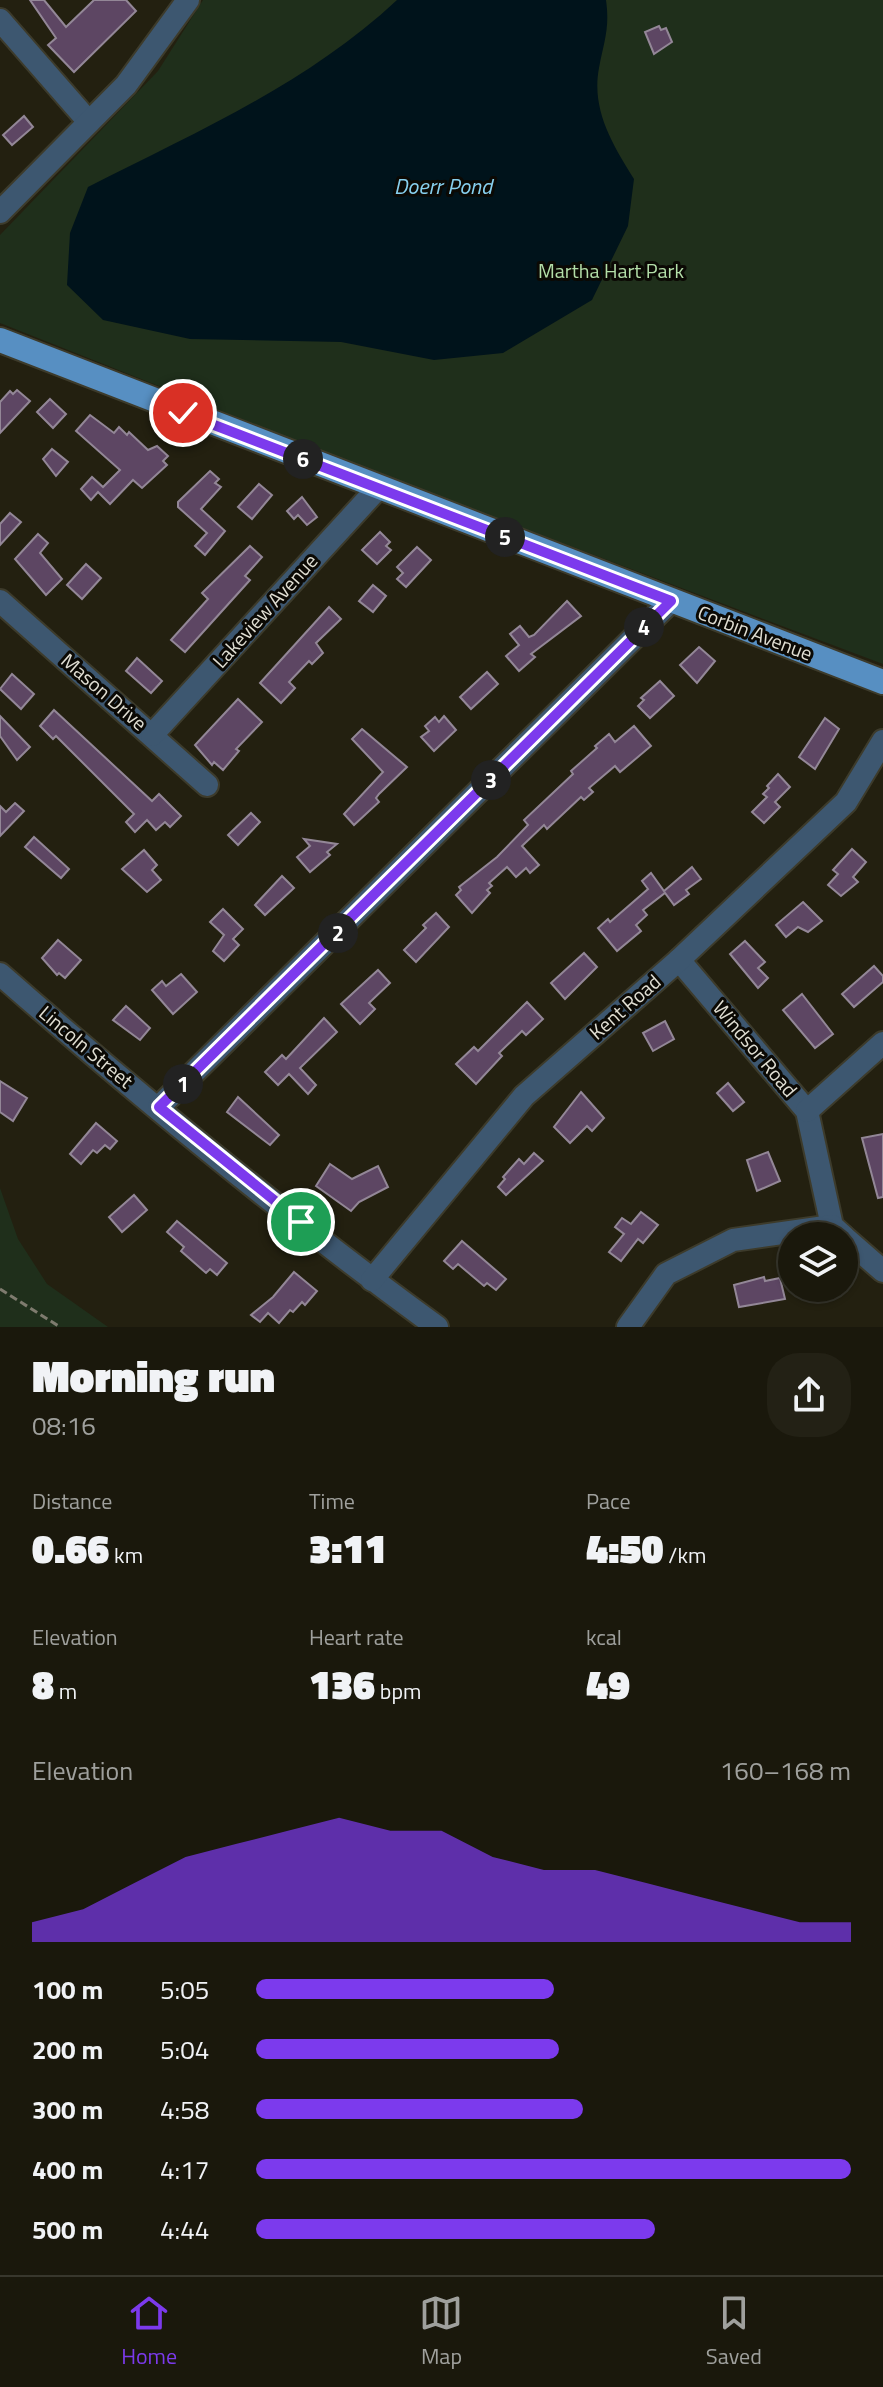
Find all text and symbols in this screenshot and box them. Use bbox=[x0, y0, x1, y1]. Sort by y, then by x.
water label: Doerr Pond bbox=[394, 169, 495, 203]
park label: Martha Hart Park bbox=[538, 255, 684, 286]
pin bbox=[149, 379, 217, 447]
icon: check bbox=[161, 391, 205, 435]
pin: 6 bbox=[283, 439, 323, 479]
text: 6 bbox=[297, 442, 309, 476]
pin: 5 bbox=[485, 517, 525, 557]
text: 5 bbox=[499, 520, 511, 554]
street label: Lakeview Avenue bbox=[205, 546, 325, 675]
street label: Corbin Avenue bbox=[693, 596, 817, 669]
pin: 4 bbox=[624, 607, 664, 647]
text: 4 bbox=[638, 610, 650, 644]
street label: Mason Drive bbox=[54, 645, 154, 738]
pin: 3 bbox=[471, 760, 511, 800]
text: 3 bbox=[485, 763, 497, 797]
pin: 2 bbox=[318, 913, 358, 953]
text: 2 bbox=[332, 916, 344, 950]
street label: Kent Road bbox=[582, 967, 668, 1047]
street label: Windsor Road bbox=[706, 994, 805, 1104]
street label: Lincoln Street bbox=[32, 998, 140, 1096]
pin: 1 bbox=[163, 1064, 203, 1104]
text: 1 bbox=[177, 1067, 189, 1101]
pin bbox=[267, 1188, 335, 1256]
icon: arrive bbox=[279, 1200, 323, 1244]
map controls bbox=[778, 1222, 858, 1302]
button: layers bbox=[778, 1222, 858, 1302]
text: Morning run bbox=[32, 1342, 275, 1409]
button: share bbox=[767, 1353, 851, 1437]
text: 08:16 bbox=[32, 1406, 96, 1445]
text: Distance bbox=[32, 1484, 112, 1518]
text: Time bbox=[309, 1484, 355, 1518]
text: Pace bbox=[586, 1484, 631, 1518]
text: 0.66 bbox=[32, 1518, 109, 1579]
text: 3:11 bbox=[309, 1518, 387, 1579]
text: 4:50 bbox=[586, 1518, 664, 1579]
text: km bbox=[109, 1538, 143, 1572]
text: /km bbox=[664, 1538, 706, 1572]
text: Elevation bbox=[32, 1620, 118, 1654]
text: Heart rate bbox=[309, 1620, 404, 1654]
text: kcal bbox=[586, 1620, 622, 1654]
text: 8 bbox=[32, 1654, 54, 1715]
text: 136 bbox=[309, 1654, 375, 1715]
text: 49 bbox=[586, 1654, 630, 1715]
text: m bbox=[54, 1674, 77, 1708]
text: bpm bbox=[375, 1674, 421, 1708]
text: Elevation bbox=[32, 1751, 133, 1790]
text: 160–168 m bbox=[720, 1751, 851, 1790]
text: 100 m bbox=[32, 1970, 103, 2009]
text: 5:05 bbox=[160, 1970, 209, 2009]
text: 200 m bbox=[32, 2030, 103, 2069]
text: 5:04 bbox=[160, 2030, 209, 2069]
text: 300 m bbox=[32, 2090, 103, 2129]
text: 4:58 bbox=[160, 2090, 209, 2129]
text: 400 m bbox=[32, 2150, 103, 2189]
text: 4:17 bbox=[160, 2150, 209, 2189]
text: 500 m bbox=[32, 2210, 103, 2249]
text: 4:44 bbox=[160, 2210, 209, 2249]
tab: Home bbox=[121, 2291, 177, 2373]
tab: Map bbox=[419, 2291, 463, 2373]
tab: Saved bbox=[706, 2291, 762, 2373]

